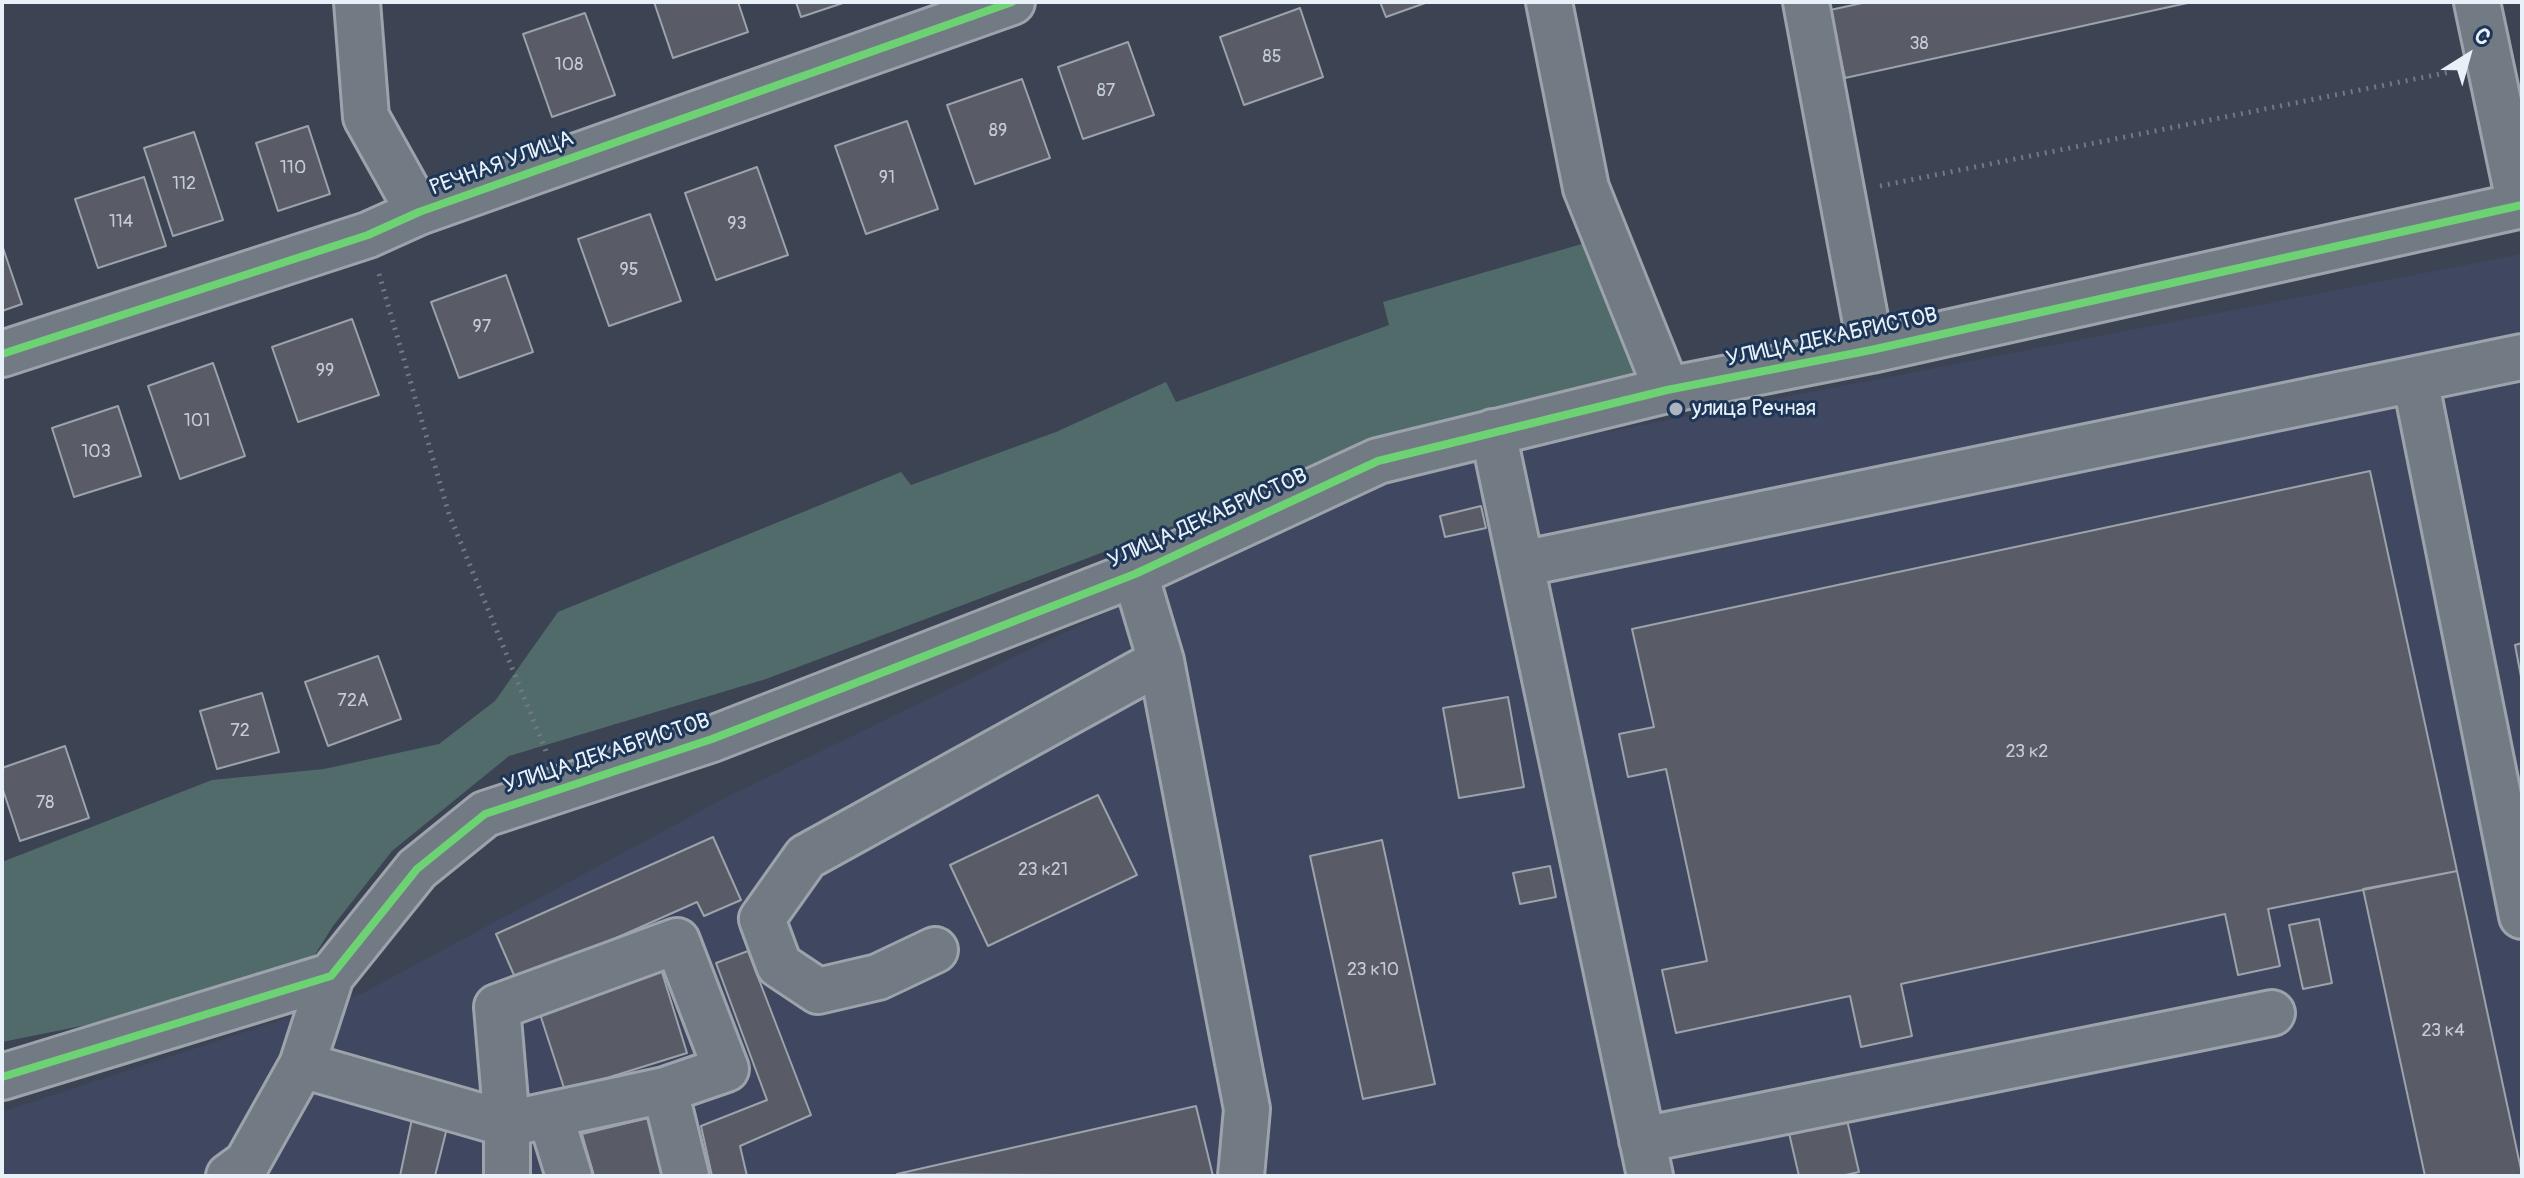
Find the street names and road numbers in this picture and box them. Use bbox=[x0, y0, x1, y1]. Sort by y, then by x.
street label: РЕЧНАЯ УЛИЦА bbox=[427, 126, 577, 202]
street label: УЛИЦА ДЕКАБРИСТОВ bbox=[1724, 303, 1940, 373]
street label: УЛИЦА ДЕКАБРИСТОВ bbox=[1104, 463, 1312, 575]
street label: УЛИЦА ДЕКАБРИСТОВ bbox=[501, 708, 713, 800]

